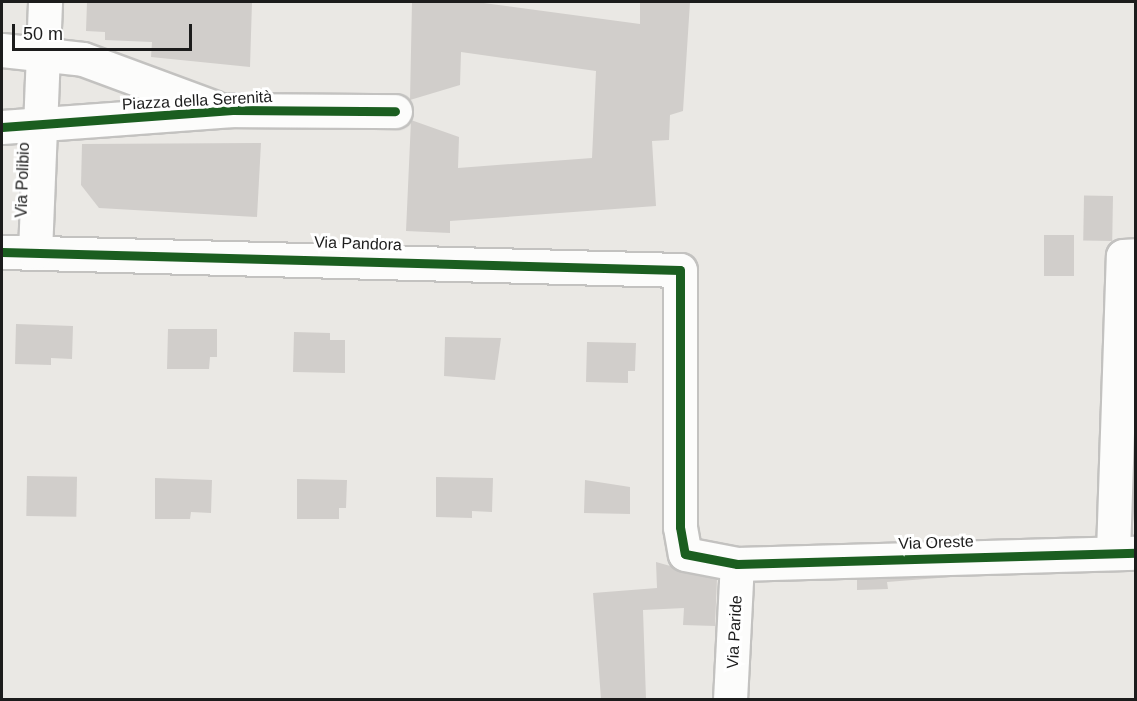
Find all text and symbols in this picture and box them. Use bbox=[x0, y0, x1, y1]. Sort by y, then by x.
scale bar bbox=[15, 12, 195, 50]
text: 50 m bbox=[23, 24, 63, 44]
street label: Piazza della Serenità bbox=[121, 87, 273, 115]
street label: Via Polibio bbox=[12, 142, 34, 218]
street label: Via Pandora bbox=[314, 233, 402, 255]
street label: Via Oreste bbox=[898, 532, 974, 554]
street label: Via Paride bbox=[723, 595, 747, 669]

